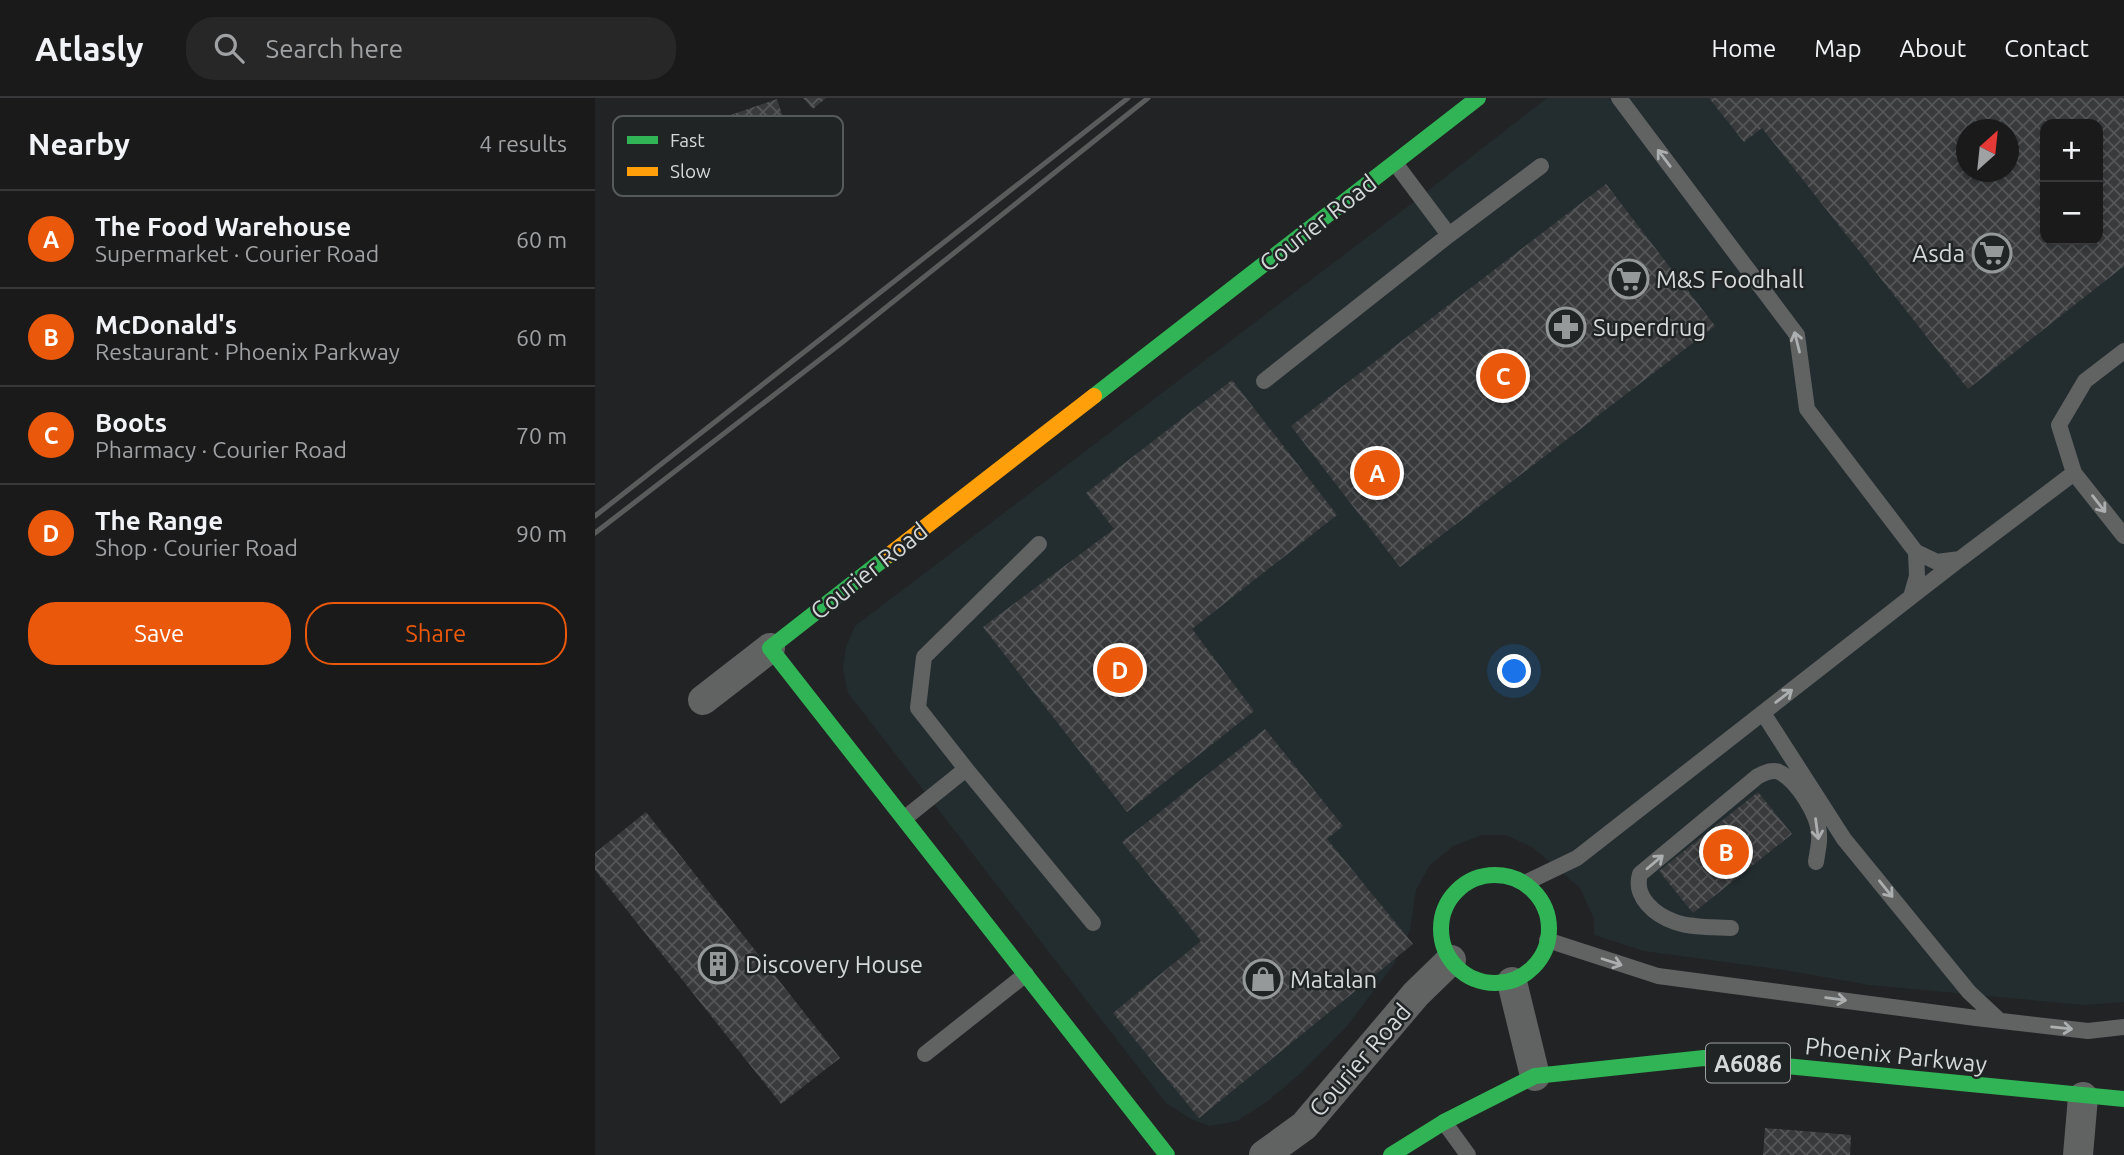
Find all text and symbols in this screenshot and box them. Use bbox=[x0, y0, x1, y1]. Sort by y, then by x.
search box bbox=[186, 17, 676, 80]
icon: search bbox=[210, 29, 248, 67]
text: Atlasly bbox=[35, 30, 144, 67]
text: Search here bbox=[266, 34, 403, 63]
text: Home bbox=[1711, 35, 1776, 62]
text: Map bbox=[1814, 35, 1861, 62]
text: About bbox=[1899, 35, 1966, 62]
text: Contact bbox=[2004, 35, 2089, 62]
legend bbox=[613, 116, 843, 196]
north arrow bbox=[1956, 119, 2019, 182]
map controls bbox=[2040, 119, 2103, 245]
button: + bbox=[2040, 119, 2103, 182]
text: Nearby bbox=[28, 127, 130, 161]
text: Fast bbox=[670, 129, 705, 151]
text: 4 results bbox=[479, 131, 567, 156]
one-way arrow bbox=[1657, 150, 1672, 168]
text: Slow bbox=[670, 160, 711, 182]
street label: Courier Road bbox=[1254, 169, 1382, 277]
button: − bbox=[2040, 182, 2103, 245]
text: The Food Warehouse bbox=[95, 212, 351, 241]
text: A bbox=[43, 227, 59, 252]
text: 60 m bbox=[516, 227, 567, 252]
supermarket icon: Asda bbox=[1971, 232, 2013, 274]
place label: Asda bbox=[1912, 240, 1965, 267]
text: Supermarket · Courier Road bbox=[95, 241, 379, 266]
supermarket icon: M&S Foodhall bbox=[1608, 258, 1650, 300]
place label: M&S Foodhall bbox=[1656, 266, 1804, 293]
pharmacy icon: Superdrug bbox=[1545, 306, 1587, 348]
text: McDonald's bbox=[95, 310, 237, 339]
place label: Superdrug bbox=[1593, 314, 1706, 341]
text: B bbox=[43, 325, 59, 350]
text: 60 m bbox=[516, 325, 567, 350]
one-way arrow bbox=[1790, 331, 1803, 353]
text: Restaurant · Phoenix Parkway bbox=[95, 339, 400, 364]
pin: C bbox=[1480, 350, 1526, 402]
text: Boots bbox=[95, 408, 167, 437]
text: C bbox=[44, 423, 58, 448]
text: 70 m bbox=[516, 423, 567, 448]
text: Pharmacy · Courier Road bbox=[95, 437, 347, 462]
pin: A bbox=[1354, 447, 1400, 499]
one-way arrow bbox=[2092, 495, 2107, 513]
text: The Range bbox=[95, 506, 223, 535]
street label: Courier Road bbox=[805, 517, 933, 625]
text: D bbox=[43, 521, 59, 546]
text: 90 m bbox=[516, 521, 567, 546]
text: Shop · Courier Road bbox=[95, 535, 298, 560]
button: Save bbox=[28, 602, 291, 665]
button: Share bbox=[305, 602, 567, 665]
pin: D bbox=[1097, 644, 1143, 696]
your location bbox=[1497, 654, 1531, 688]
one-way arrow bbox=[1775, 688, 1793, 703]
one-way arrow bbox=[1810, 817, 1823, 840]
pin: B bbox=[1703, 826, 1749, 878]
one-way arrow bbox=[1645, 854, 1663, 870]
one-way arrow bbox=[1878, 879, 1893, 897]
building icon: Discovery House bbox=[697, 943, 739, 985]
place label: Discovery House bbox=[745, 951, 923, 978]
one-way arrow bbox=[1601, 956, 1623, 969]
shop icon: Matalan bbox=[1242, 958, 1284, 1000]
place label: Matalan bbox=[1290, 966, 1377, 993]
one-way arrow bbox=[1824, 993, 1847, 1006]
street label: Courier Road bbox=[1304, 998, 1416, 1122]
one-way arrow bbox=[2050, 1021, 2073, 1034]
street label: Phoenix Parkway bbox=[1804, 1032, 1989, 1078]
road number: A6086 bbox=[1706, 1044, 1790, 1082]

